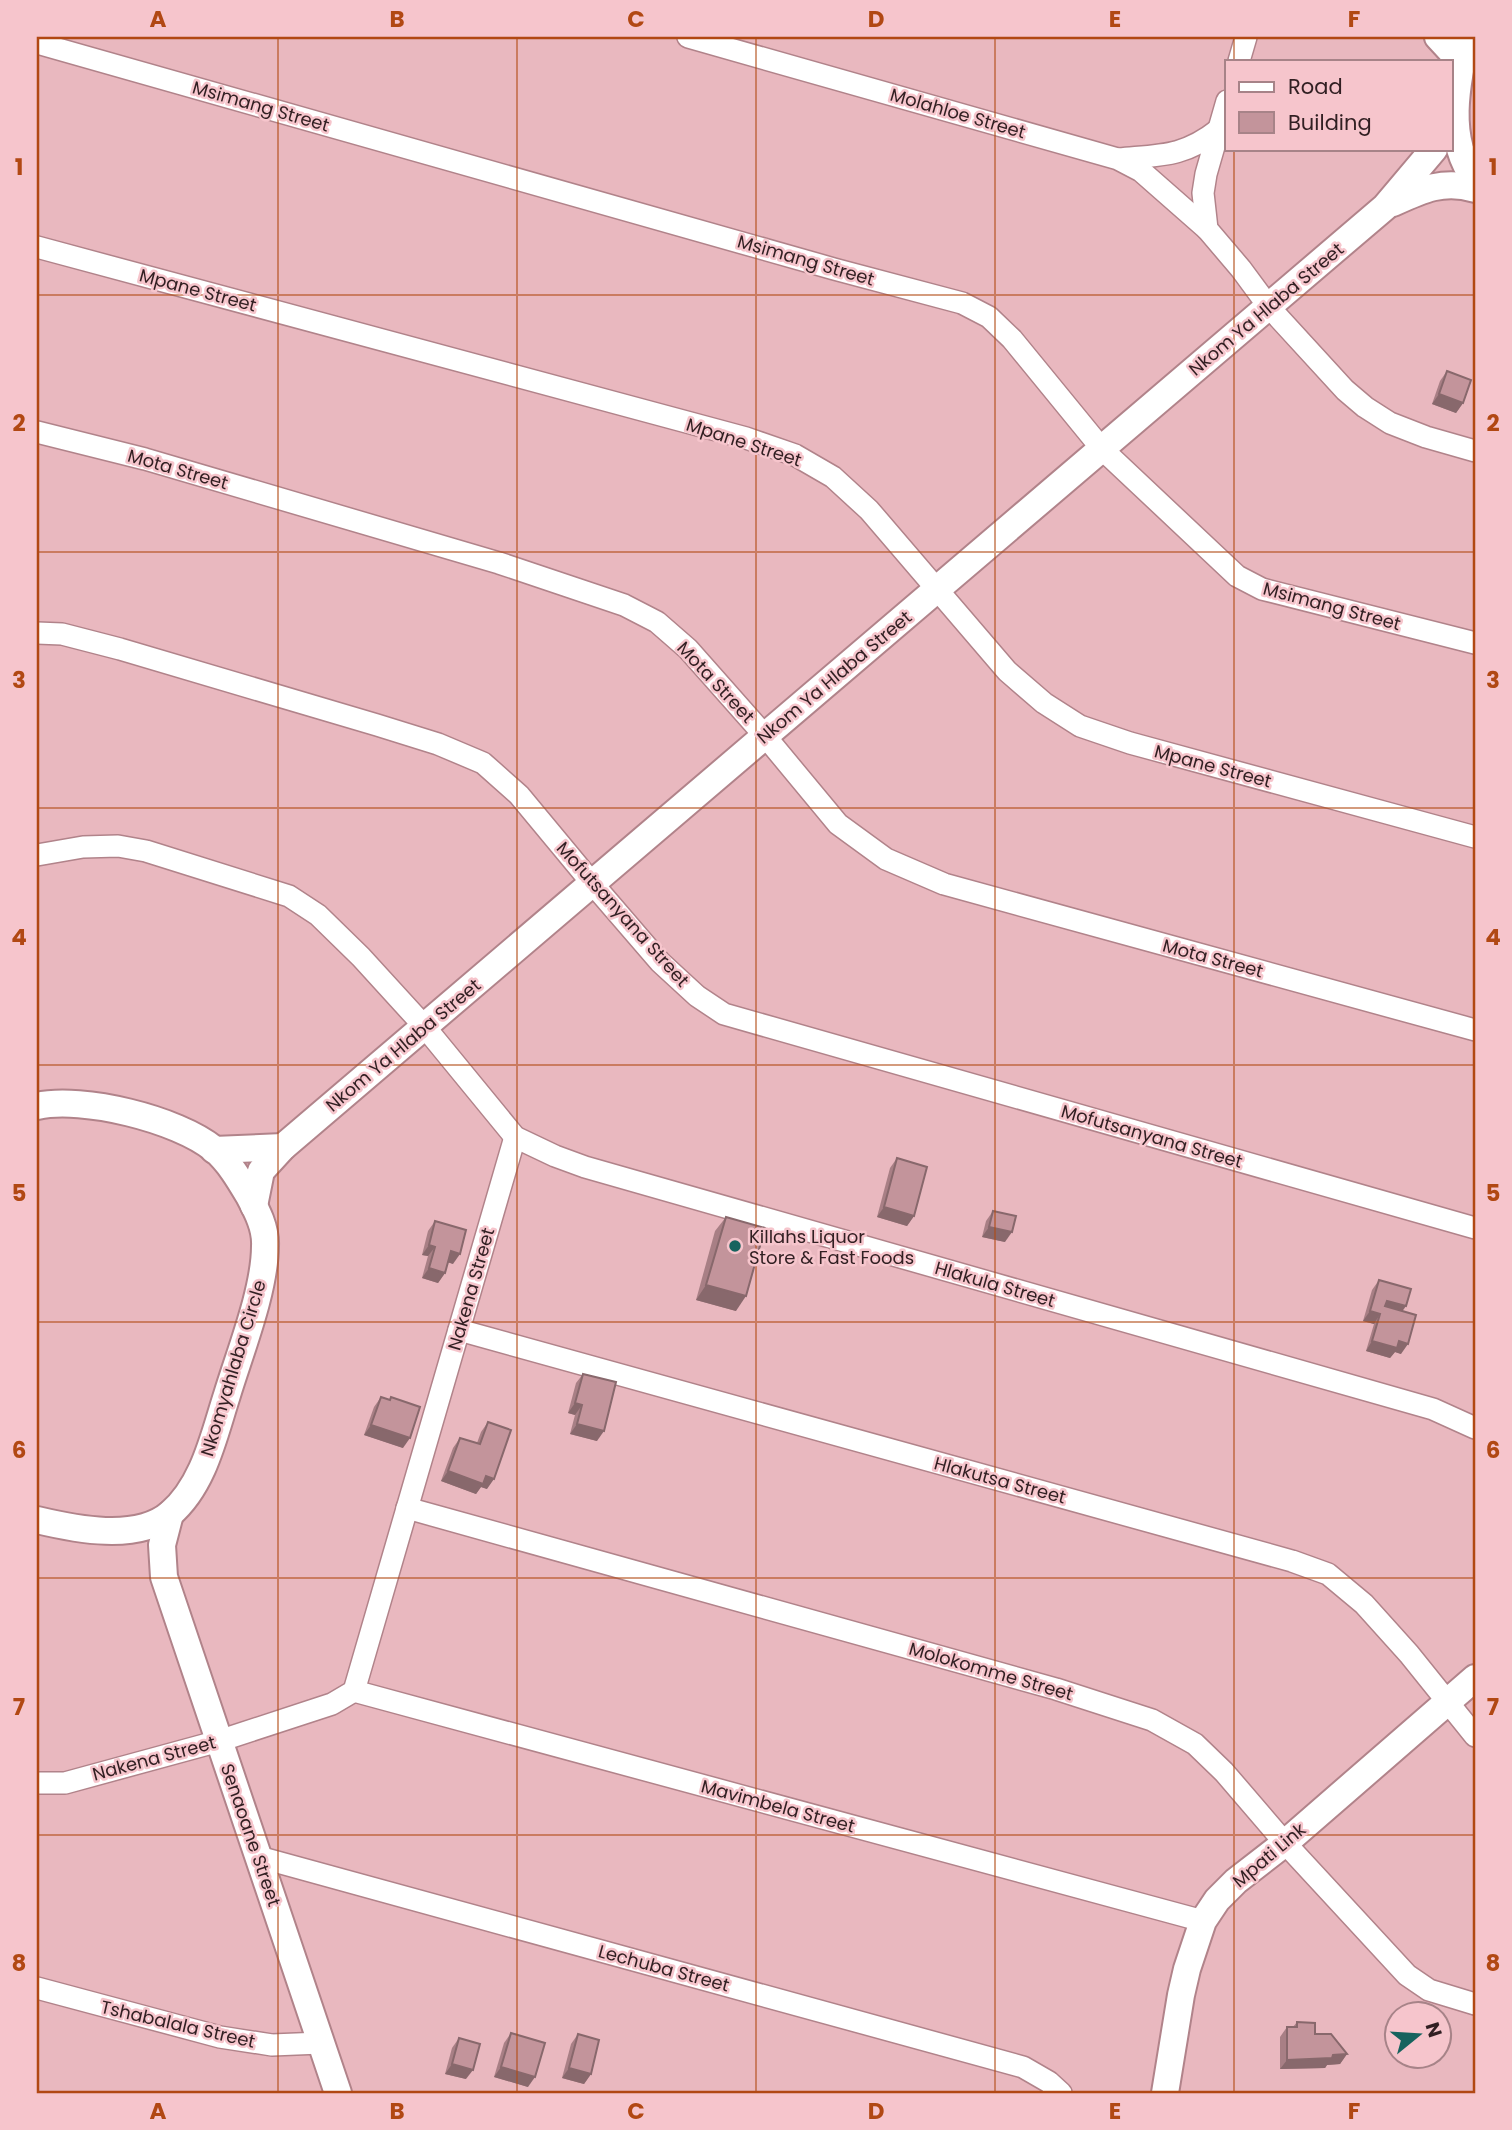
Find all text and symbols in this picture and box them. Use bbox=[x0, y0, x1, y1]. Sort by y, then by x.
text: A bbox=[150, 3, 167, 35]
text: B bbox=[389, 3, 405, 35]
text: C bbox=[627, 3, 645, 35]
text: D bbox=[868, 3, 884, 35]
text: E bbox=[1109, 3, 1121, 35]
text: F bbox=[1348, 3, 1360, 35]
legend bbox=[1225, 60, 1452, 150]
text: Road bbox=[1288, 72, 1343, 101]
street label: Msimang Street bbox=[190, 75, 332, 137]
street label: Molahloe Street bbox=[887, 82, 1029, 144]
text: Building bbox=[1288, 108, 1372, 137]
text: 1 bbox=[15, 151, 23, 183]
text: 1 bbox=[1489, 151, 1497, 183]
street label: Msimang Street bbox=[735, 229, 877, 291]
street label: Nkom Ya Hlaba Street bbox=[1183, 237, 1349, 381]
street label: Mpane Street bbox=[137, 262, 259, 318]
text: 2 bbox=[12, 407, 26, 439]
text: 2 bbox=[1486, 407, 1500, 439]
street label: Mpane Street bbox=[683, 412, 805, 472]
street label: Mota Street bbox=[125, 443, 231, 495]
street label: Msimang Street bbox=[1261, 576, 1403, 636]
street label: Nkom Ya Hlaba Street bbox=[751, 605, 917, 749]
street label: Mota Street bbox=[672, 636, 760, 728]
text: 3 bbox=[12, 664, 26, 696]
text: 3 bbox=[1486, 664, 1500, 696]
street label: Mpane Street bbox=[1152, 738, 1274, 794]
street label: Mofutsanyana Street bbox=[551, 836, 695, 992]
text: 4 bbox=[11, 921, 27, 953]
text: 4 bbox=[1485, 921, 1501, 953]
street label: Mota Street bbox=[1160, 933, 1266, 983]
street label: Nkom Ya Hlaba Street bbox=[320, 973, 486, 1117]
street label: Mofutsanyana Street bbox=[1058, 1098, 1246, 1174]
text: 5 bbox=[12, 1177, 26, 1209]
text: 5 bbox=[1486, 1177, 1500, 1209]
place label: Killahs Liquor Store & Fast Foods bbox=[749, 1224, 914, 1270]
street label: Nakena Street bbox=[442, 1225, 500, 1353]
marker: Killahs Liquor Store & Fast Foods bbox=[727, 1238, 743, 1254]
street label: Hlakula Street bbox=[932, 1255, 1058, 1313]
street label: Nkomyahlaba Circle bbox=[194, 1277, 272, 1459]
text: 6 bbox=[12, 1434, 26, 1466]
text: 6 bbox=[1486, 1434, 1500, 1466]
street label: Hlakutsa Street bbox=[931, 1450, 1069, 1510]
street label: Molokomme Street bbox=[906, 1636, 1076, 1706]
text: 7 bbox=[13, 1691, 25, 1723]
text: 7 bbox=[1487, 1691, 1499, 1723]
street label: Nakena Street bbox=[90, 1730, 218, 1786]
street label: Senaoane Street bbox=[215, 1760, 287, 1910]
street label: Mavimbela Street bbox=[698, 1773, 858, 1839]
street label: Mpati Link bbox=[1227, 1816, 1312, 1893]
street label: Lechuba Street bbox=[596, 1938, 732, 1998]
text: 8 bbox=[12, 1947, 26, 1979]
text: 8 bbox=[1486, 1947, 1500, 1979]
street label: Tshabalala Street bbox=[98, 1994, 258, 2054]
north arrow bbox=[1382, 2000, 1452, 2070]
text: N bbox=[1419, 2019, 1449, 2041]
text: A bbox=[150, 2095, 167, 2127]
text: B bbox=[389, 2095, 405, 2127]
text: C bbox=[627, 2095, 645, 2127]
text: D bbox=[868, 2095, 884, 2127]
text: E bbox=[1109, 2095, 1121, 2127]
text: F bbox=[1348, 2095, 1360, 2127]

